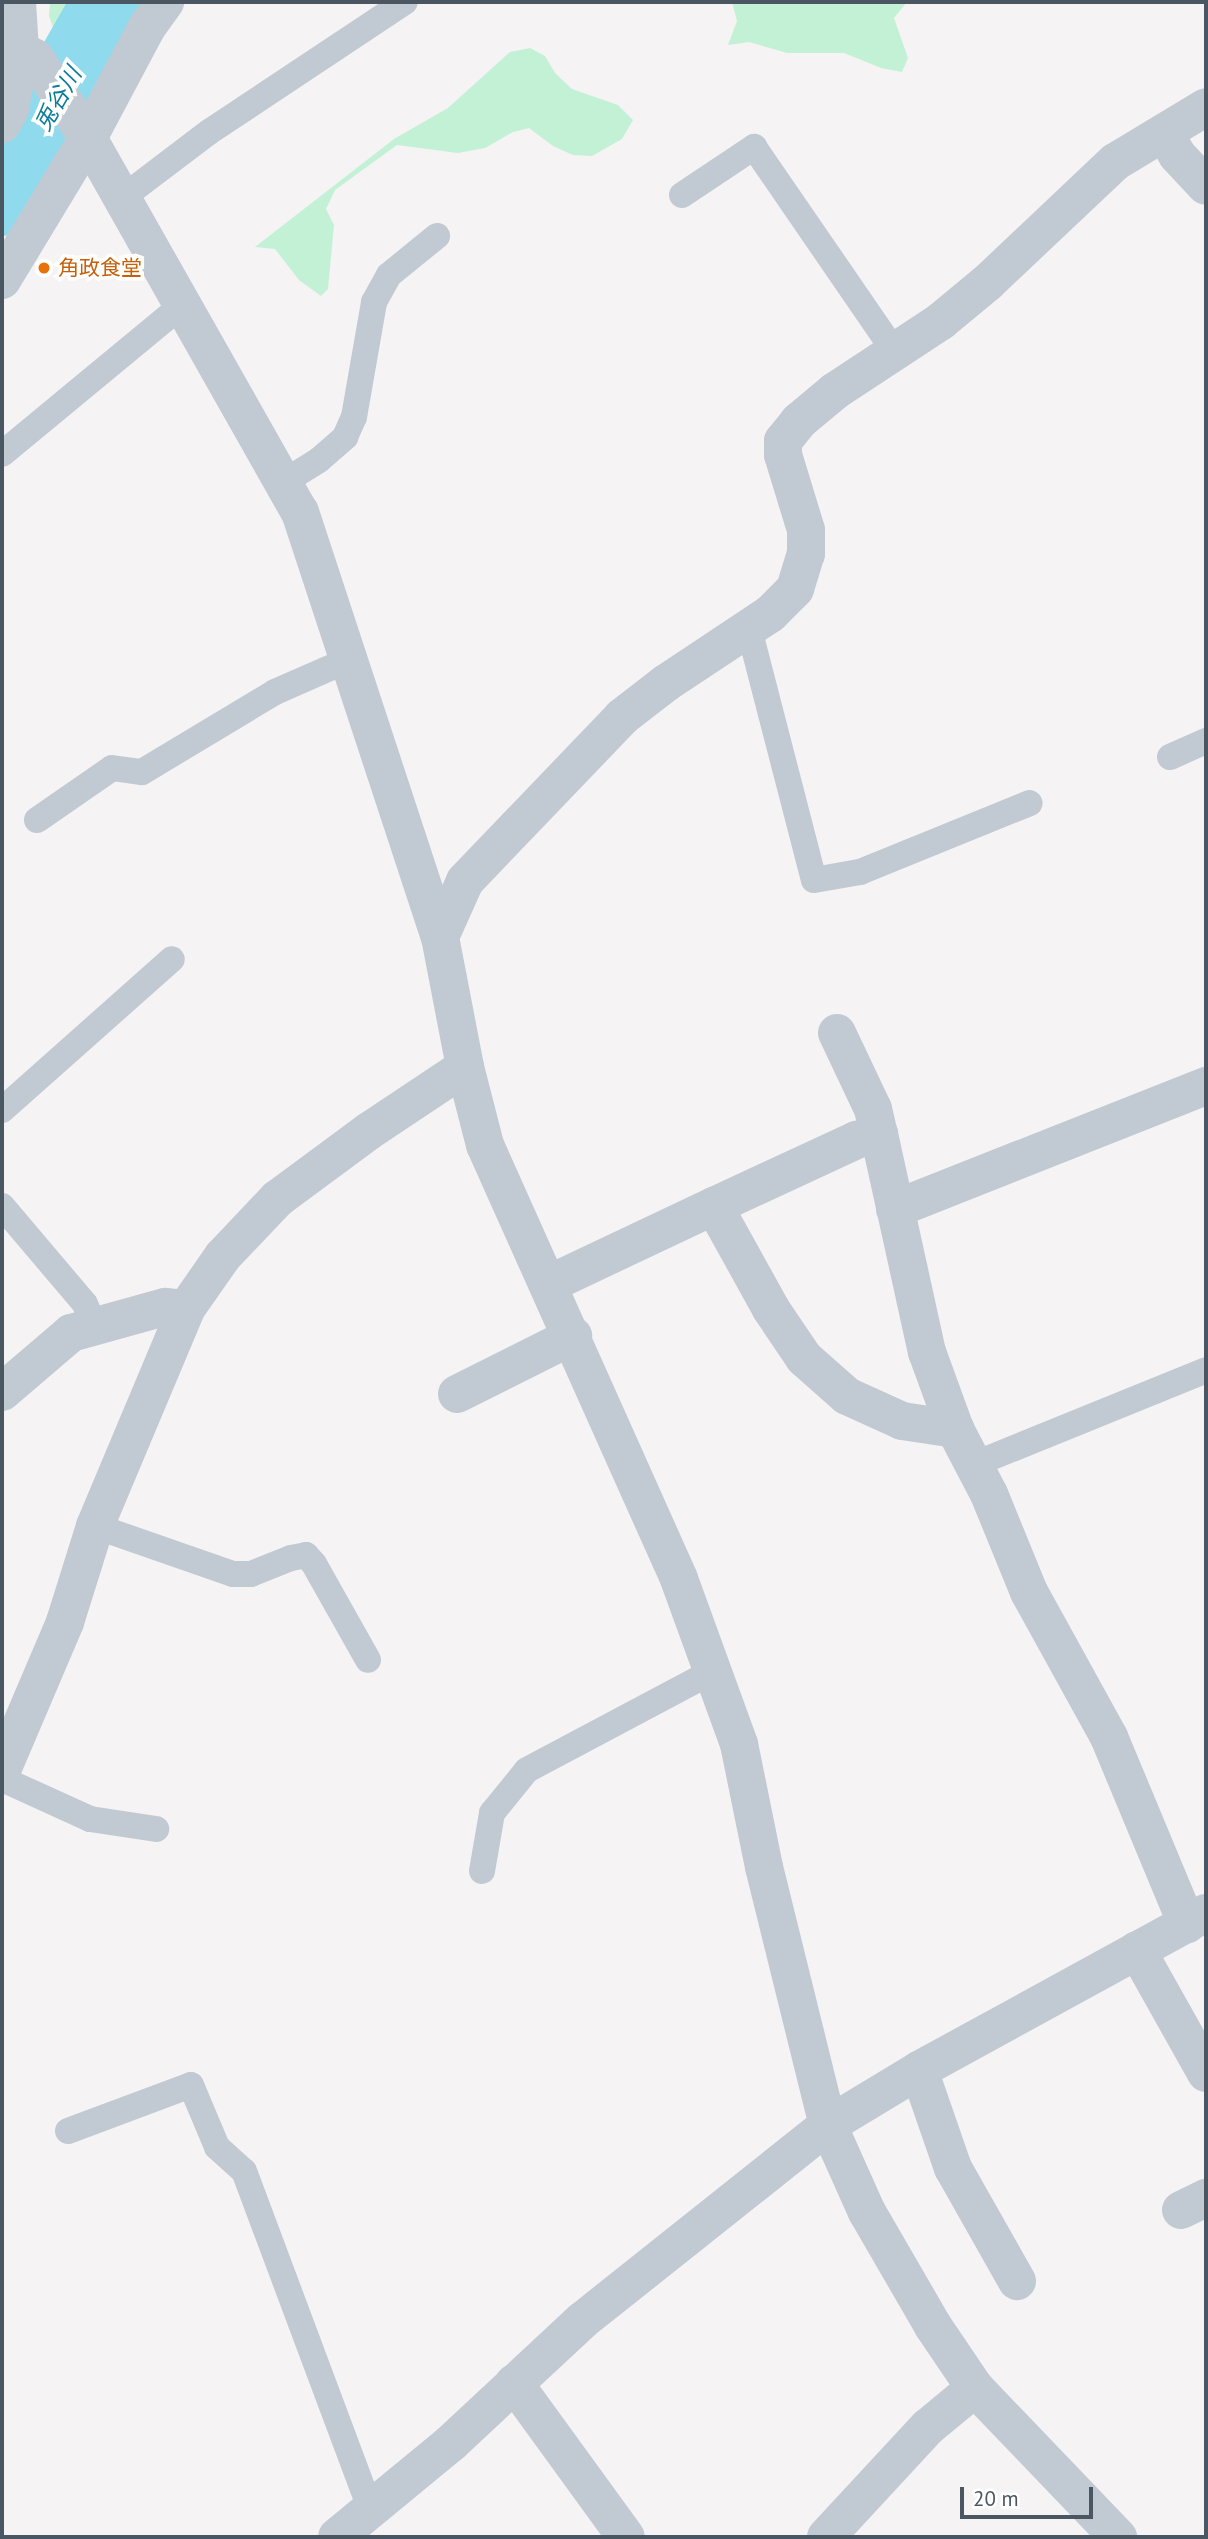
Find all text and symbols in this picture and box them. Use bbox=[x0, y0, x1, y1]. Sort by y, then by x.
water label: 兎谷川 bbox=[29, 62, 87, 136]
place label: 角政食堂 bbox=[58, 255, 142, 281]
marker: 角政食堂 bbox=[36, 260, 52, 276]
scale bar bbox=[963, 2472, 1096, 2516]
text: 20 m bbox=[973, 2485, 1019, 2512]

